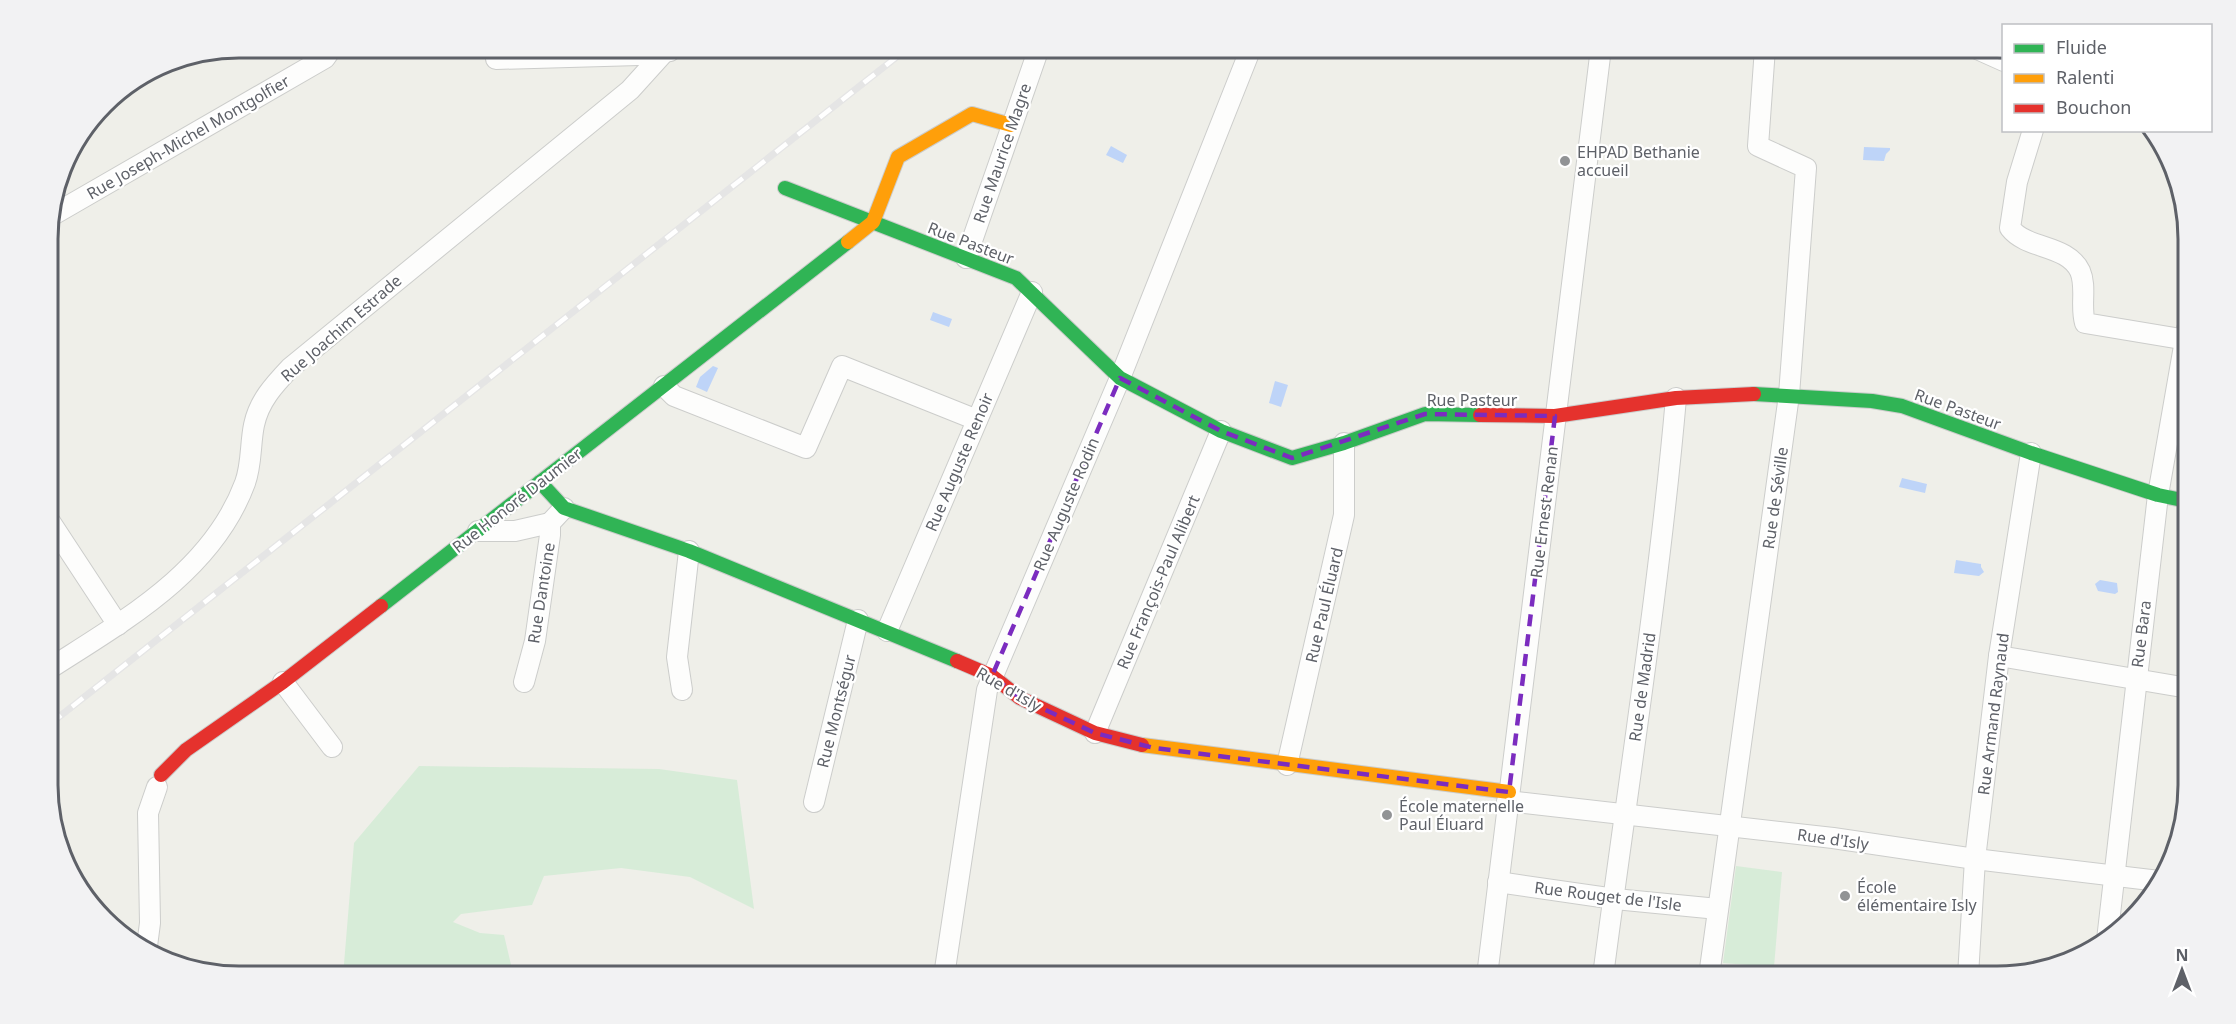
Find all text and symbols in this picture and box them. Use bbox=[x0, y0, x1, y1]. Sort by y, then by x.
legend bbox=[2002, 24, 2212, 132]
text: Fluide bbox=[2056, 35, 2107, 59]
text: Ralenti bbox=[2056, 65, 2114, 89]
street label: Rue Joseph-Michel Montgolfier bbox=[83, 70, 294, 204]
street label: Rue Maurice Magre bbox=[968, 80, 1036, 226]
text: Bouchon bbox=[2056, 95, 2132, 119]
place label: EHPAD Bethanie accueil bbox=[1577, 141, 1700, 181]
marker: EHPAD Bethanie accueil bbox=[1558, 154, 1572, 168]
street label: Rue Pasteur bbox=[925, 216, 1018, 270]
street label: Rue Joachim Estrade bbox=[276, 269, 406, 387]
street label: Rue Pasteur bbox=[1912, 383, 2005, 435]
street label: Rue Auguste Renoir bbox=[920, 389, 998, 535]
street label: Rue Pasteur bbox=[1427, 389, 1518, 411]
street label: Rue Auguste Rodin bbox=[1028, 434, 1104, 574]
street label: Rue Honoré Daumier bbox=[448, 442, 587, 558]
street label: Rue Ernest Renan bbox=[1525, 445, 1563, 579]
street label: Rue de Séville bbox=[1757, 445, 1793, 551]
street label: Rue François-Paul Alibert bbox=[1111, 491, 1205, 673]
street label: Rue Dantoine bbox=[522, 541, 560, 645]
street label: Rue Paul Éluard bbox=[1300, 545, 1348, 665]
street label: Rue Bara bbox=[2126, 599, 2156, 669]
street label: Rue de Madrid bbox=[1623, 631, 1661, 743]
street label: Rue Armand Raynaud bbox=[1972, 632, 2014, 796]
street label: Rue Montségur bbox=[811, 652, 861, 770]
street label: Rue d'Isly bbox=[972, 662, 1046, 717]
place label: École maternelle Paul Éluard bbox=[1399, 795, 1524, 835]
marker: École maternelle Paul Éluard bbox=[1380, 808, 1394, 822]
street label: Rue d'Isly bbox=[1796, 823, 1871, 855]
street label: Rue Rouget de l'Isle bbox=[1533, 876, 1683, 916]
place label: École élémentaire Isly bbox=[1857, 876, 1978, 916]
marker: École élémentaire Isly bbox=[1838, 889, 1852, 903]
north arrow bbox=[2152, 940, 2212, 1000]
text: N bbox=[2175, 944, 2189, 966]

